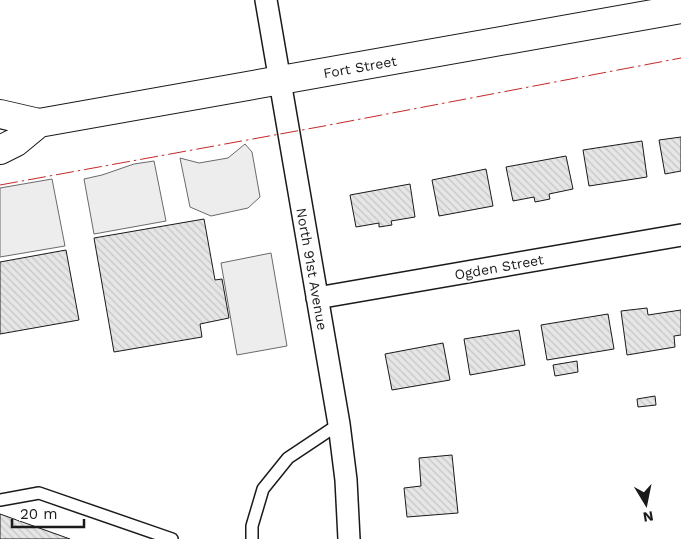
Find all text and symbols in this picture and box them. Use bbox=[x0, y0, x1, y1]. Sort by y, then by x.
street label: Fort Street bbox=[322, 53, 398, 81]
street label: North 91st Avenue bbox=[293, 206, 331, 332]
street label: Ogden Street bbox=[453, 251, 545, 283]
north arrow bbox=[621, 479, 671, 529]
scale bar bbox=[12, 496, 85, 528]
text: 20 m bbox=[20, 505, 58, 523]
text: N bbox=[642, 508, 655, 526]

